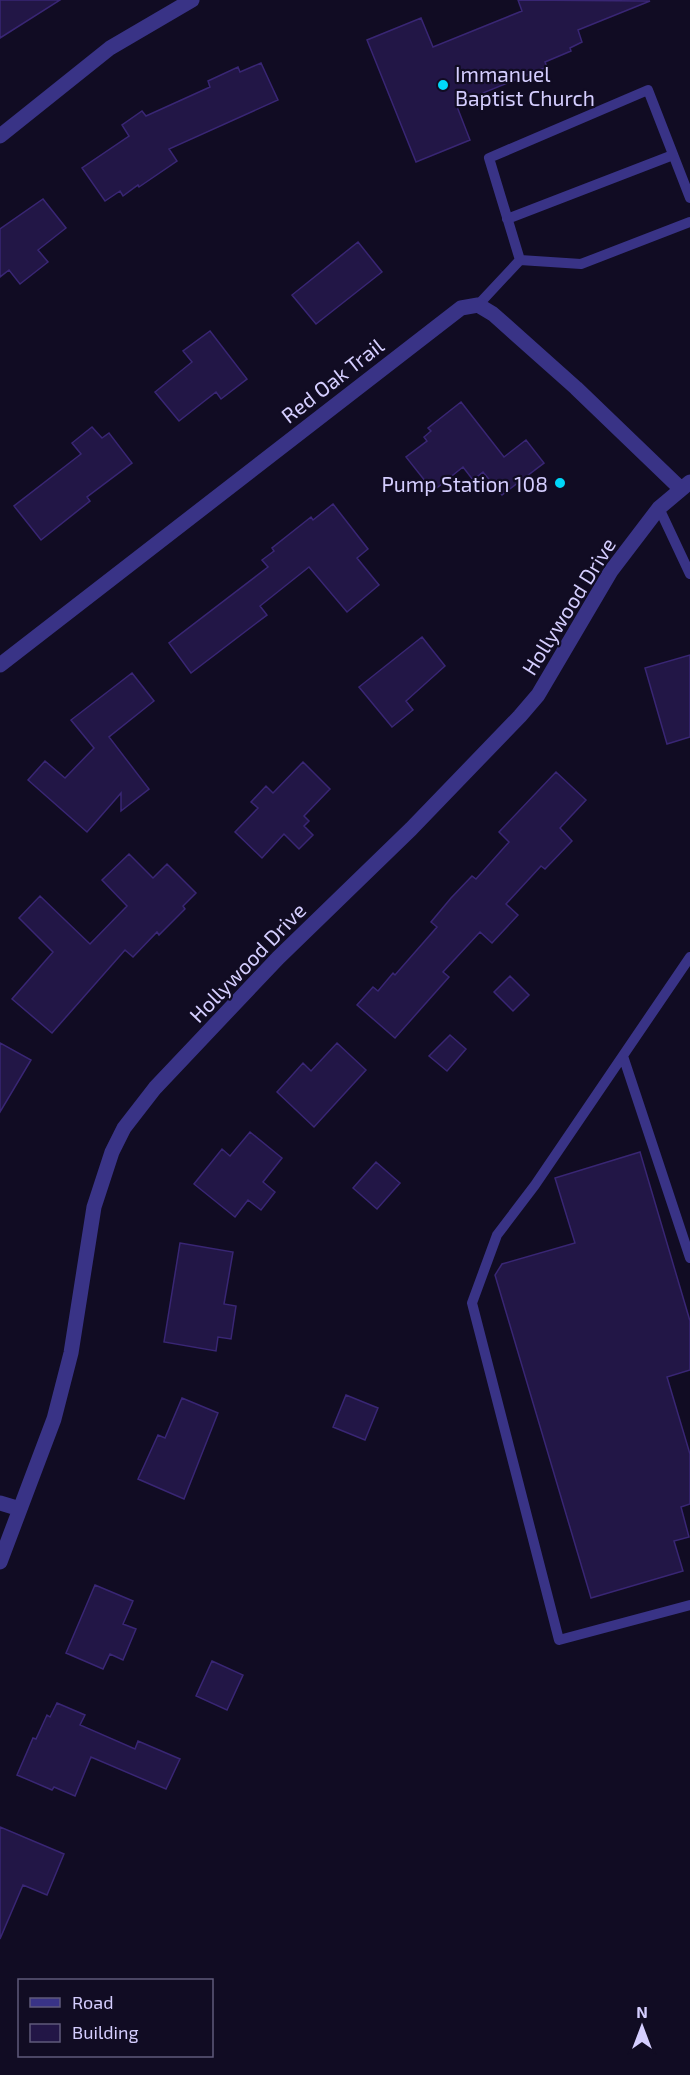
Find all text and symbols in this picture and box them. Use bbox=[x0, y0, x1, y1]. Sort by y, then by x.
place label: Immanuel Baptist Church bbox=[455, 61, 595, 110]
marker: Immanuel Baptist Church bbox=[436, 78, 450, 92]
street label: Red Oak Trail bbox=[276, 332, 389, 428]
place label: Pump Station 108 bbox=[381, 471, 548, 496]
marker: Pump Station 108 bbox=[553, 476, 567, 490]
street label: Hollywood Drive bbox=[516, 533, 620, 679]
street label: Hollywood Drive bbox=[184, 897, 310, 1027]
legend bbox=[18, 1979, 213, 2057]
text: Road bbox=[72, 1991, 113, 2013]
north arrow bbox=[612, 1997, 672, 2057]
text: N bbox=[636, 2002, 648, 2021]
text: Building bbox=[72, 2021, 139, 2043]

